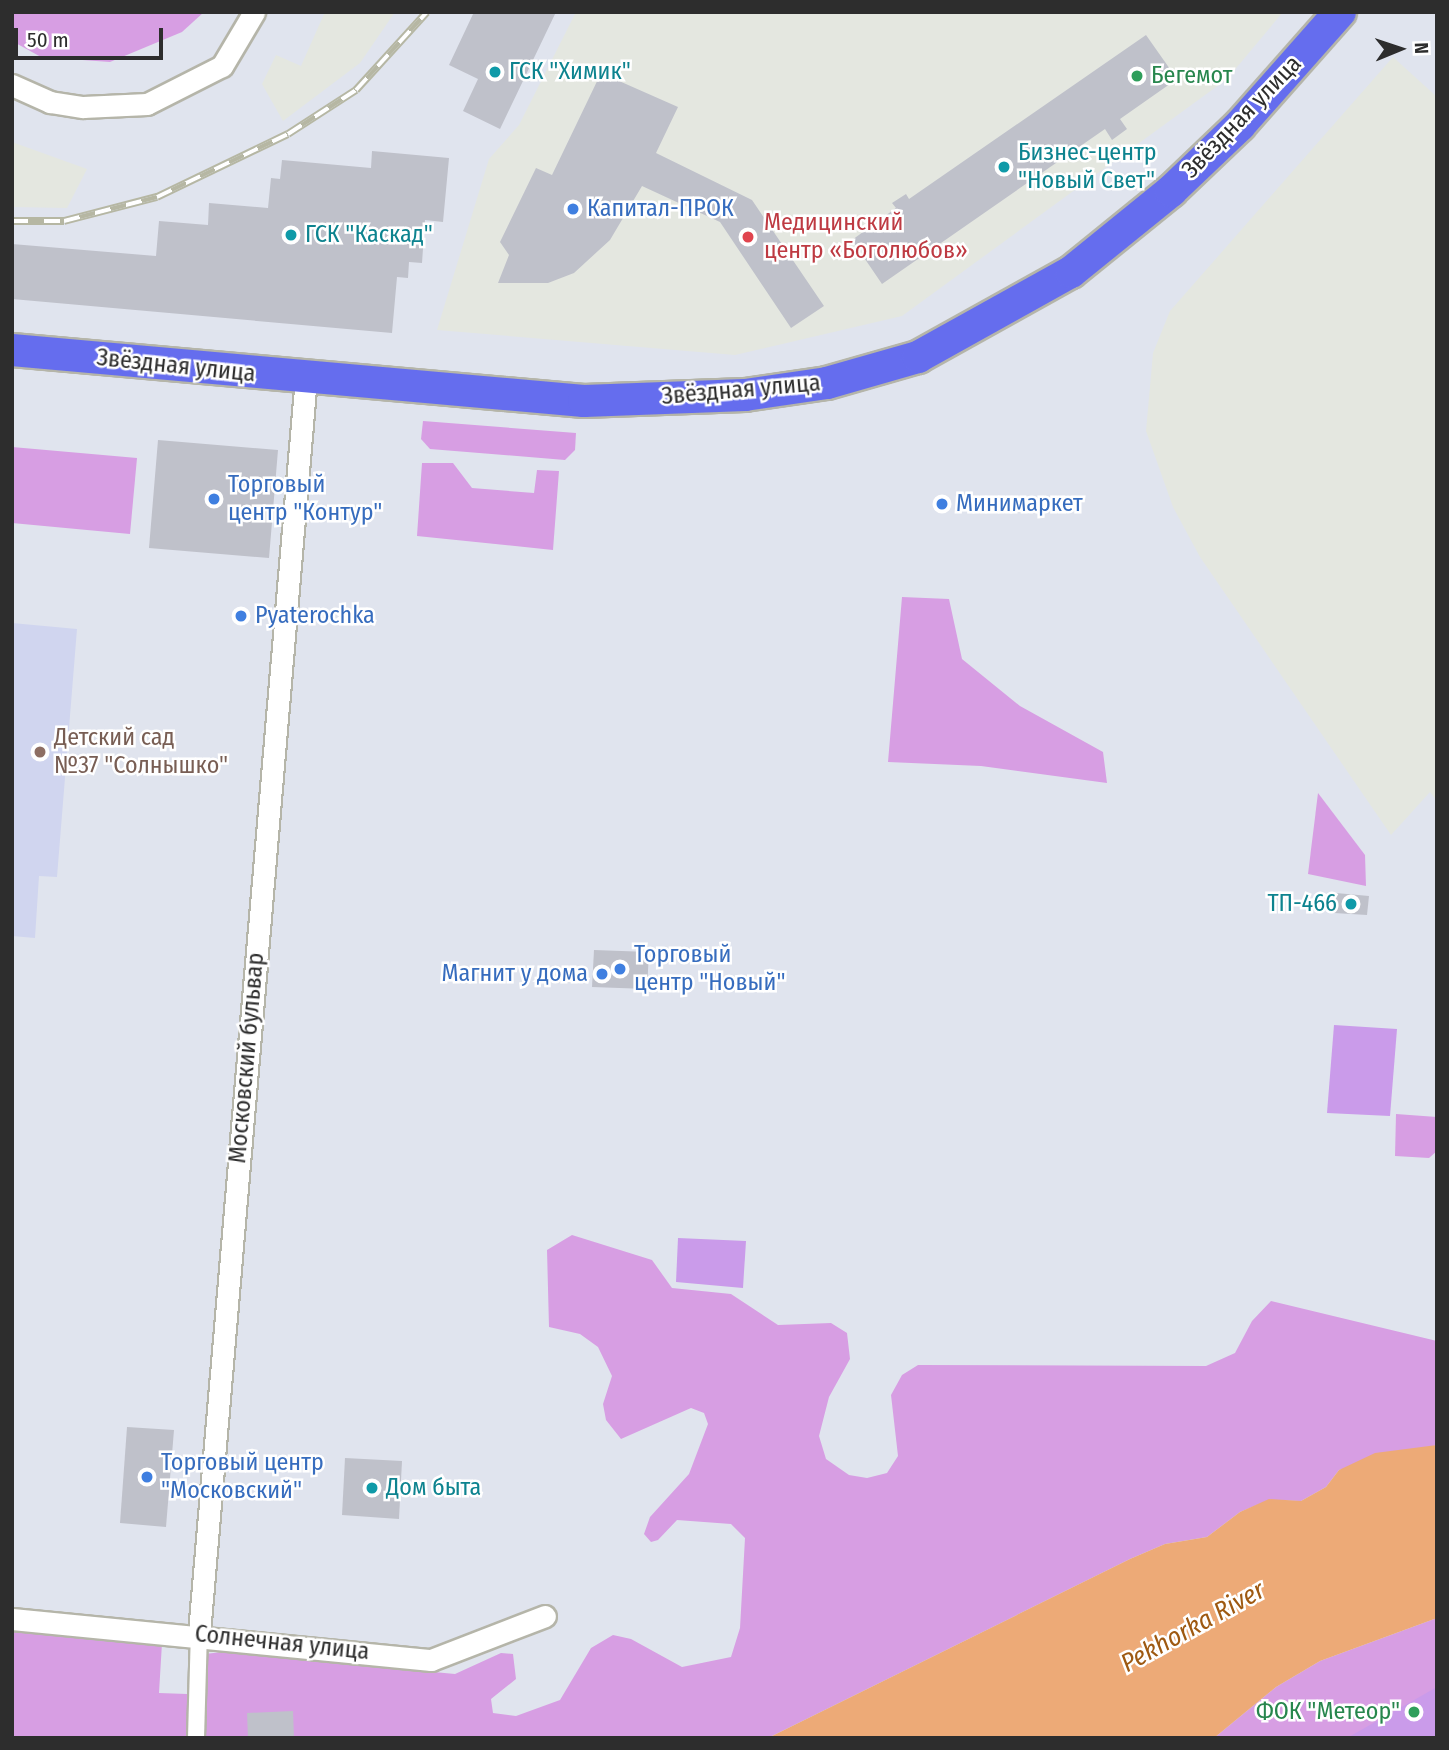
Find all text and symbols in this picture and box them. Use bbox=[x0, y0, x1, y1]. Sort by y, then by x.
scale bar bbox=[18, 14, 166, 58]
north arrow bbox=[1365, 14, 1435, 84]
text: 50 m bbox=[27, 27, 69, 53]
text: N bbox=[1410, 42, 1433, 54]
street label: Звёздная улица bbox=[1176, 50, 1308, 184]
place label: ГСК "Химик" bbox=[509, 58, 631, 86]
place label: Бегемот bbox=[1151, 62, 1232, 90]
marker: ГСК "Химик" bbox=[487, 64, 503, 80]
marker: Бегемот bbox=[1129, 68, 1145, 84]
place label: Бизнес-центр "Новый Свет" bbox=[1018, 139, 1157, 195]
marker: Бизнес-центр "Новый Свет" bbox=[996, 159, 1012, 175]
place label: Капитал-ПРОК bbox=[587, 195, 734, 223]
marker: Капитал-ПРОК bbox=[565, 201, 581, 217]
place label: Медицинский центр «Боголюбов» bbox=[764, 209, 968, 265]
place label: ГСК "Каскад" bbox=[305, 221, 433, 249]
marker: ГСК "Каскад" bbox=[283, 227, 299, 243]
marker: Медицинский центр «Боголюбов» bbox=[738, 227, 758, 247]
street label: Звёздная улица bbox=[95, 343, 257, 389]
street label: Звёздная улица bbox=[660, 369, 822, 411]
place label: Торговый центр "Контур" bbox=[228, 471, 382, 527]
place label: Минимаркет bbox=[956, 490, 1083, 518]
marker: Торговый центр "Контур" bbox=[206, 491, 222, 507]
marker: Минимаркет bbox=[934, 496, 950, 512]
place label: Pyaterochka bbox=[255, 602, 375, 630]
marker: Pyaterochka bbox=[233, 608, 249, 624]
place label: Детский сад №37 "Солнышко" bbox=[54, 724, 228, 780]
marker: Детский сад №37 "Солнышко" bbox=[32, 744, 48, 760]
place label: ТП-466 bbox=[1267, 890, 1337, 918]
marker: ТП-466 bbox=[1343, 896, 1359, 912]
place label: Торговый центр "Новый" bbox=[634, 941, 785, 997]
street label: Московский бульвар bbox=[223, 952, 271, 1164]
place label: Магнит у дома bbox=[441, 960, 588, 988]
marker: Торговый центр "Новый" bbox=[612, 961, 628, 977]
marker: Магнит у дома bbox=[594, 966, 610, 982]
place label: Торговый центр "Московский" bbox=[161, 1449, 324, 1505]
marker: Торговый центр "Московский" bbox=[139, 1469, 155, 1485]
place label: Дом быта bbox=[386, 1474, 481, 1502]
marker: Дом быта bbox=[364, 1480, 380, 1496]
water label: Pekhorka River bbox=[1116, 1575, 1270, 1679]
street label: Солнечная улица bbox=[193, 1620, 371, 1666]
place label: ФОК "Метеор" bbox=[1256, 1698, 1400, 1726]
marker: ФОК "Метеор" bbox=[1406, 1704, 1422, 1720]

